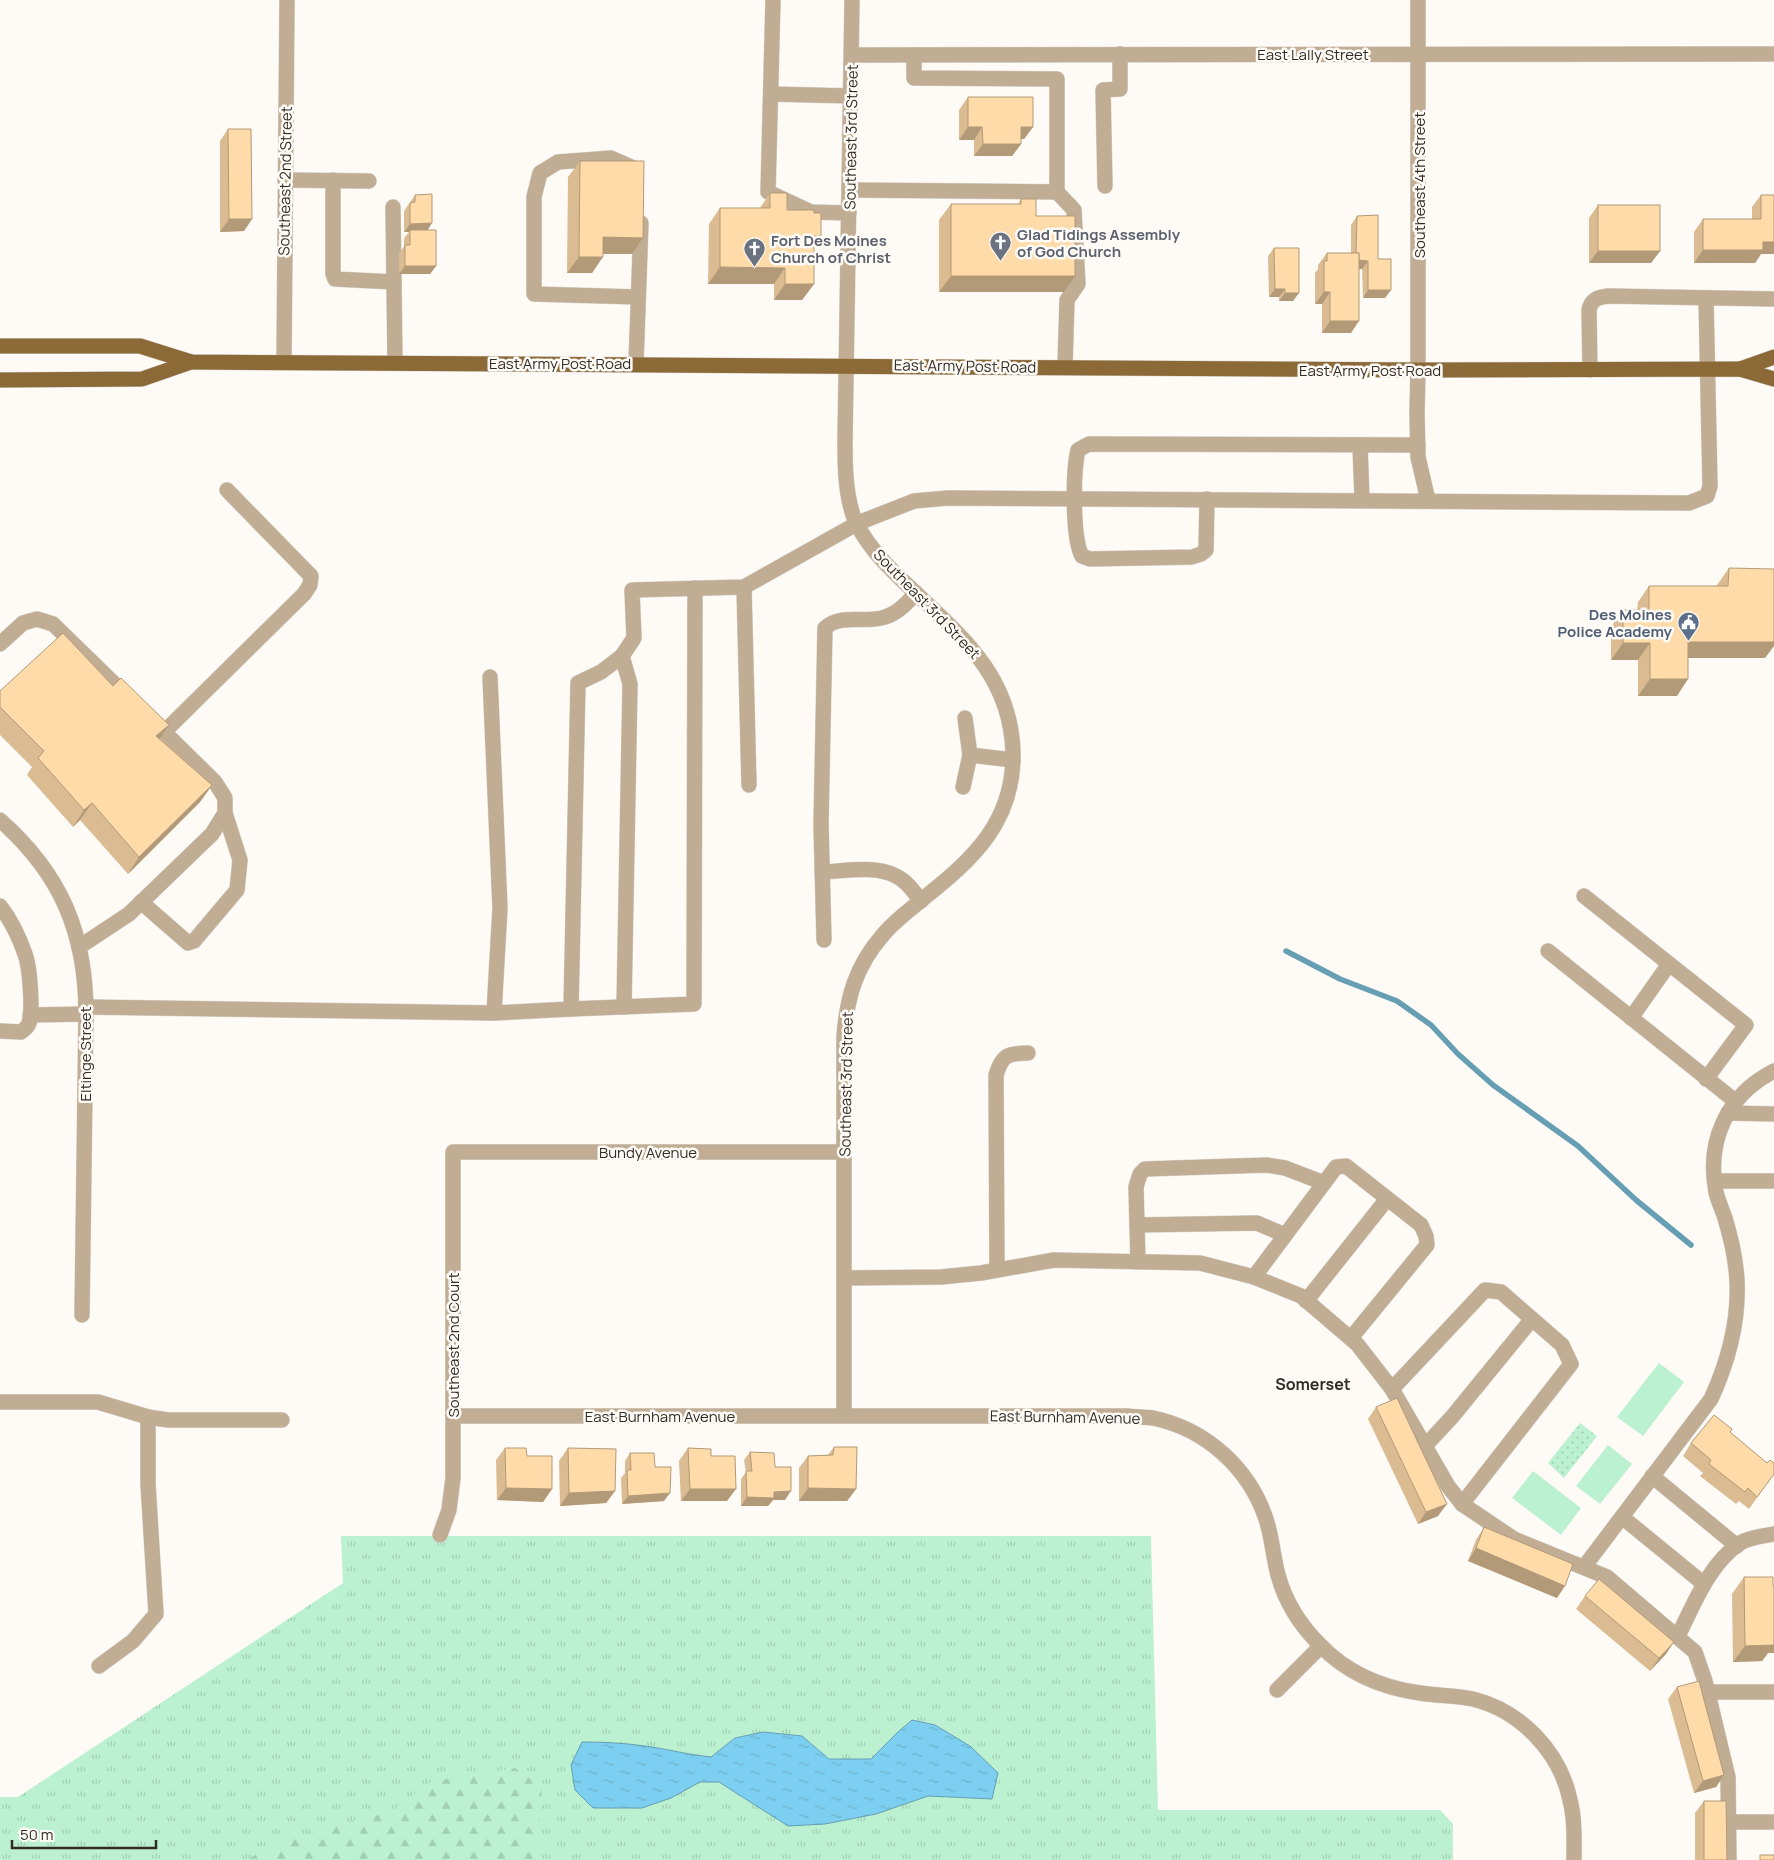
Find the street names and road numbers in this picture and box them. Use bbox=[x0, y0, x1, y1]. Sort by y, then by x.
street label: East Lally Street bbox=[1257, 44, 1369, 65]
street label: Southeast 3rd Street bbox=[839, 64, 863, 210]
street label: Southeast 2nd Street bbox=[273, 106, 297, 256]
street label: Southeast 4th Street bbox=[1409, 112, 1430, 258]
street label: East Army Post Road bbox=[489, 353, 631, 374]
street label: East Army Post Road bbox=[894, 354, 1036, 378]
street label: East Army Post Road bbox=[1299, 360, 1441, 381]
street label: Southeast 3rd Street bbox=[869, 544, 985, 664]
street label: Eltinge Street bbox=[75, 1006, 96, 1102]
street label: Southeast 3rd Street bbox=[834, 1011, 858, 1157]
street label: Bundy Avenue bbox=[599, 1142, 697, 1163]
street label: Southeast 2nd Court bbox=[443, 1272, 464, 1418]
street label: East Burnham Avenue bbox=[990, 1405, 1141, 1429]
street label: East Burnham Avenue bbox=[585, 1406, 735, 1427]

